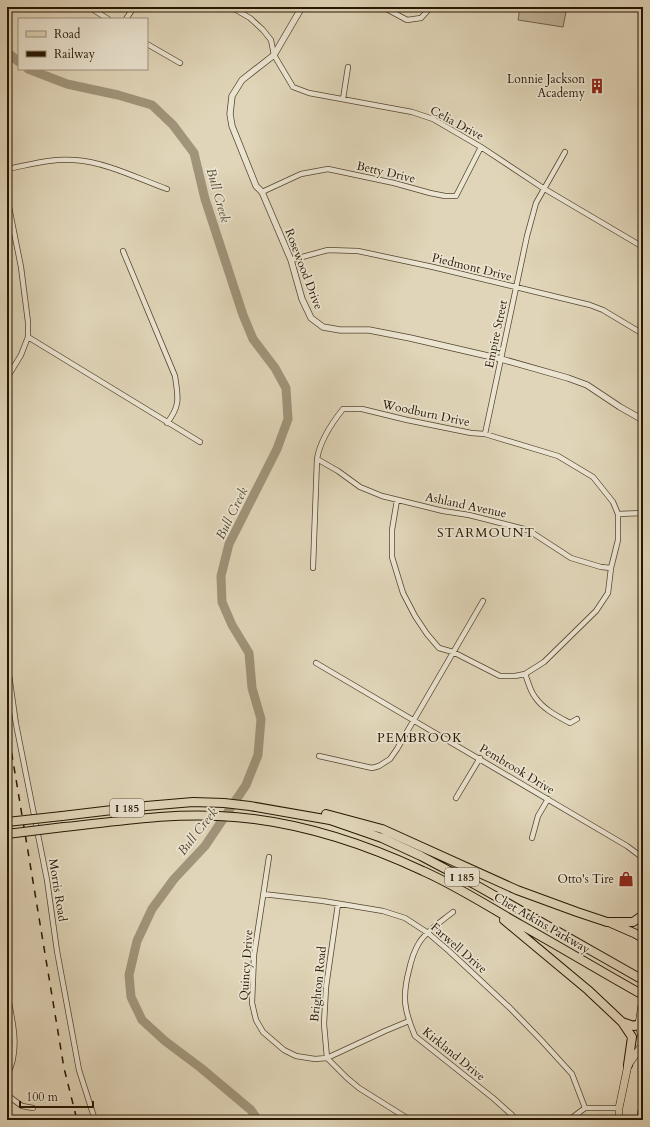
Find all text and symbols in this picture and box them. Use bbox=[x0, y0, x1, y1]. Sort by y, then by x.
legend bbox=[18, 18, 148, 70]
text: Road bbox=[54, 26, 81, 42]
text: Railway bbox=[54, 46, 96, 62]
place label: Lonnie Jackson Academy bbox=[507, 71, 586, 101]
building icon: Lonnie Jackson Academy bbox=[588, 77, 606, 95]
street label: Celia Drive bbox=[427, 102, 487, 144]
street label: Betty Drive bbox=[355, 157, 417, 187]
water label: Bull Creek bbox=[202, 166, 235, 225]
street label: Rosewood Drive bbox=[281, 226, 327, 312]
street label: Piedmont Drive bbox=[430, 249, 514, 285]
street label: Empire Street bbox=[481, 298, 511, 370]
street label: Woodburn Drive bbox=[380, 396, 471, 430]
water label: Bull Creek bbox=[212, 484, 252, 542]
street label: Ashland Avenue bbox=[424, 489, 508, 521]
district label: STARMOUNT bbox=[437, 524, 535, 542]
district label: PEMBROOK bbox=[377, 729, 463, 747]
street label: Pembrook Drive bbox=[476, 740, 558, 798]
road number: I 185 bbox=[110, 799, 144, 817]
water label: Bull Creek bbox=[173, 804, 222, 859]
street label: Morris Road bbox=[45, 857, 71, 923]
road number: I 185 bbox=[445, 868, 479, 886]
shop icon: Otto's Tire bbox=[617, 870, 635, 888]
place label: Otto's Tire bbox=[558, 871, 614, 887]
street label: Chet Atkins Parkway bbox=[491, 889, 594, 957]
street label: Farwell Drive bbox=[427, 919, 491, 977]
street label: Quincy Drive bbox=[236, 929, 256, 1001]
street label: Brighton Road bbox=[306, 945, 330, 1023]
street label: Kirkland Drive bbox=[419, 1024, 489, 1084]
scale bar bbox=[20, 1083, 93, 1109]
text: 100 m bbox=[26, 1089, 59, 1105]

